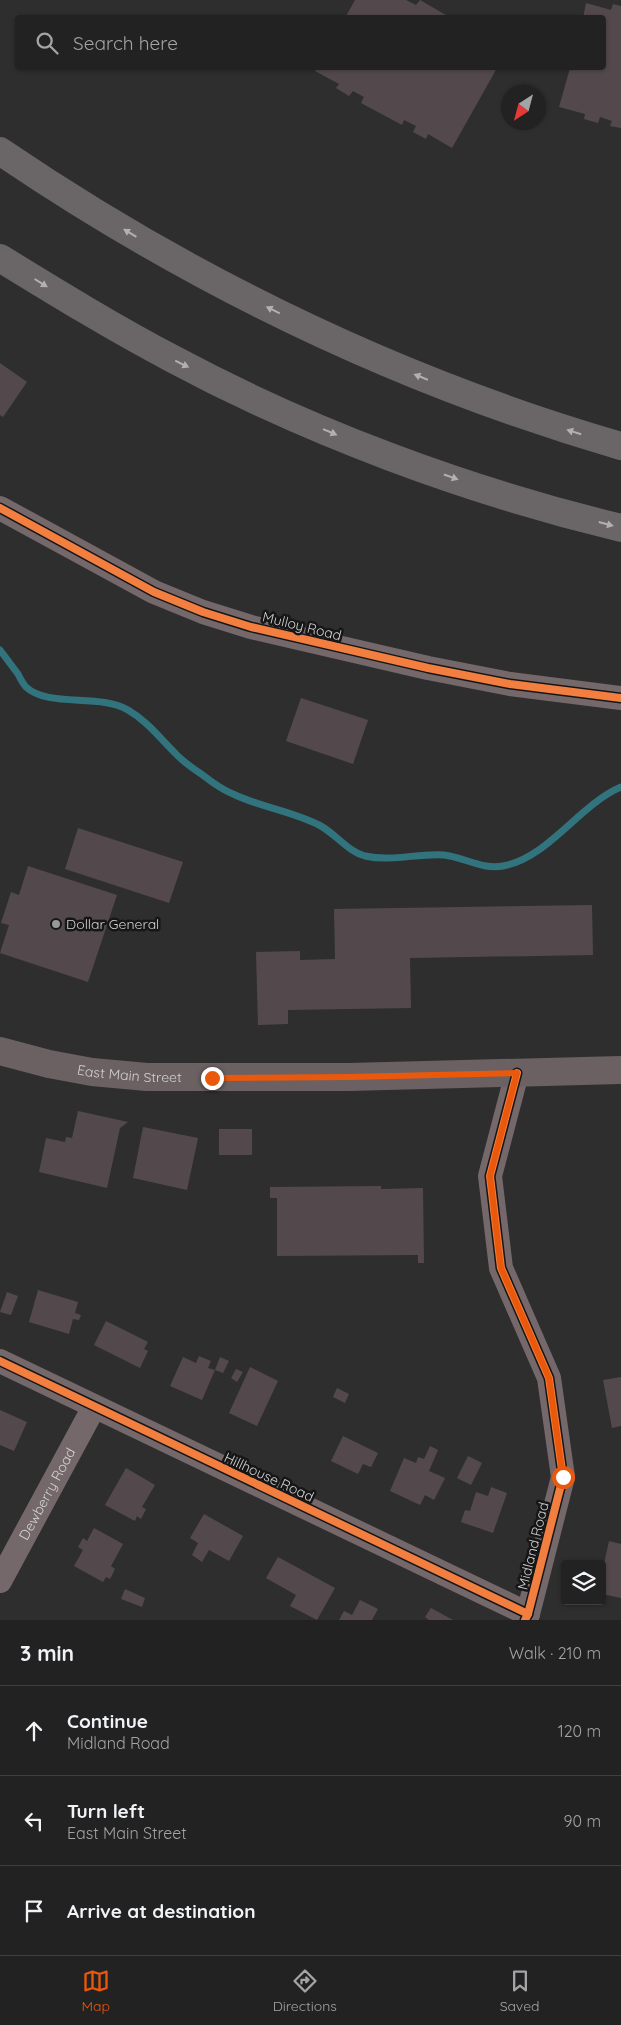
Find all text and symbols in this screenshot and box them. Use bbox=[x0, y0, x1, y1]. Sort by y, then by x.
search box bbox=[15, 15, 606, 70]
icon: search bbox=[33, 29, 61, 57]
text: Search here bbox=[73, 31, 178, 55]
north arrow bbox=[501, 85, 546, 130]
one-way arrow bbox=[124, 229, 137, 238]
one-way arrow bbox=[35, 279, 48, 288]
one-way arrow bbox=[266, 306, 281, 314]
one-way arrow bbox=[175, 360, 190, 368]
one-way arrow bbox=[414, 373, 429, 380]
one-way arrow bbox=[323, 428, 337, 436]
one-way arrow bbox=[567, 428, 582, 436]
one-way arrow bbox=[443, 474, 458, 481]
one-way arrow bbox=[599, 520, 614, 528]
street label: Mulloy Road bbox=[261, 607, 343, 645]
place label: Dollar General bbox=[66, 915, 159, 933]
marker: Dollar General bbox=[50, 918, 62, 930]
street label: East Main Street bbox=[76, 1060, 182, 1086]
route end bbox=[201, 1067, 224, 1090]
street label: Dewberry Road bbox=[15, 1445, 79, 1543]
street label: Hillhouse Road bbox=[221, 1448, 317, 1506]
route start bbox=[552, 1466, 575, 1489]
street label: Midland Road bbox=[513, 1500, 553, 1592]
map controls bbox=[561, 1560, 606, 1605]
button: layers bbox=[561, 1560, 606, 1605]
text: 3 min bbox=[20, 1640, 74, 1666]
text: Walk · 210 m bbox=[509, 1643, 601, 1663]
text: Continue bbox=[67, 1709, 148, 1733]
icon: ahead bbox=[20, 1717, 48, 1745]
text: 120 m bbox=[558, 1721, 601, 1741]
text: Midland Road bbox=[67, 1733, 170, 1753]
text: Turn left bbox=[67, 1799, 145, 1823]
icon: left bbox=[20, 1807, 48, 1835]
text: 90 m bbox=[564, 1811, 601, 1831]
text: East Main Street bbox=[67, 1823, 187, 1843]
icon: arrive bbox=[20, 1897, 48, 1925]
text: Arrive at destination bbox=[67, 1899, 256, 1923]
tab: Map bbox=[81, 1967, 110, 2015]
tab: Directions bbox=[273, 1967, 337, 2015]
tab: Saved bbox=[500, 1967, 540, 2015]

